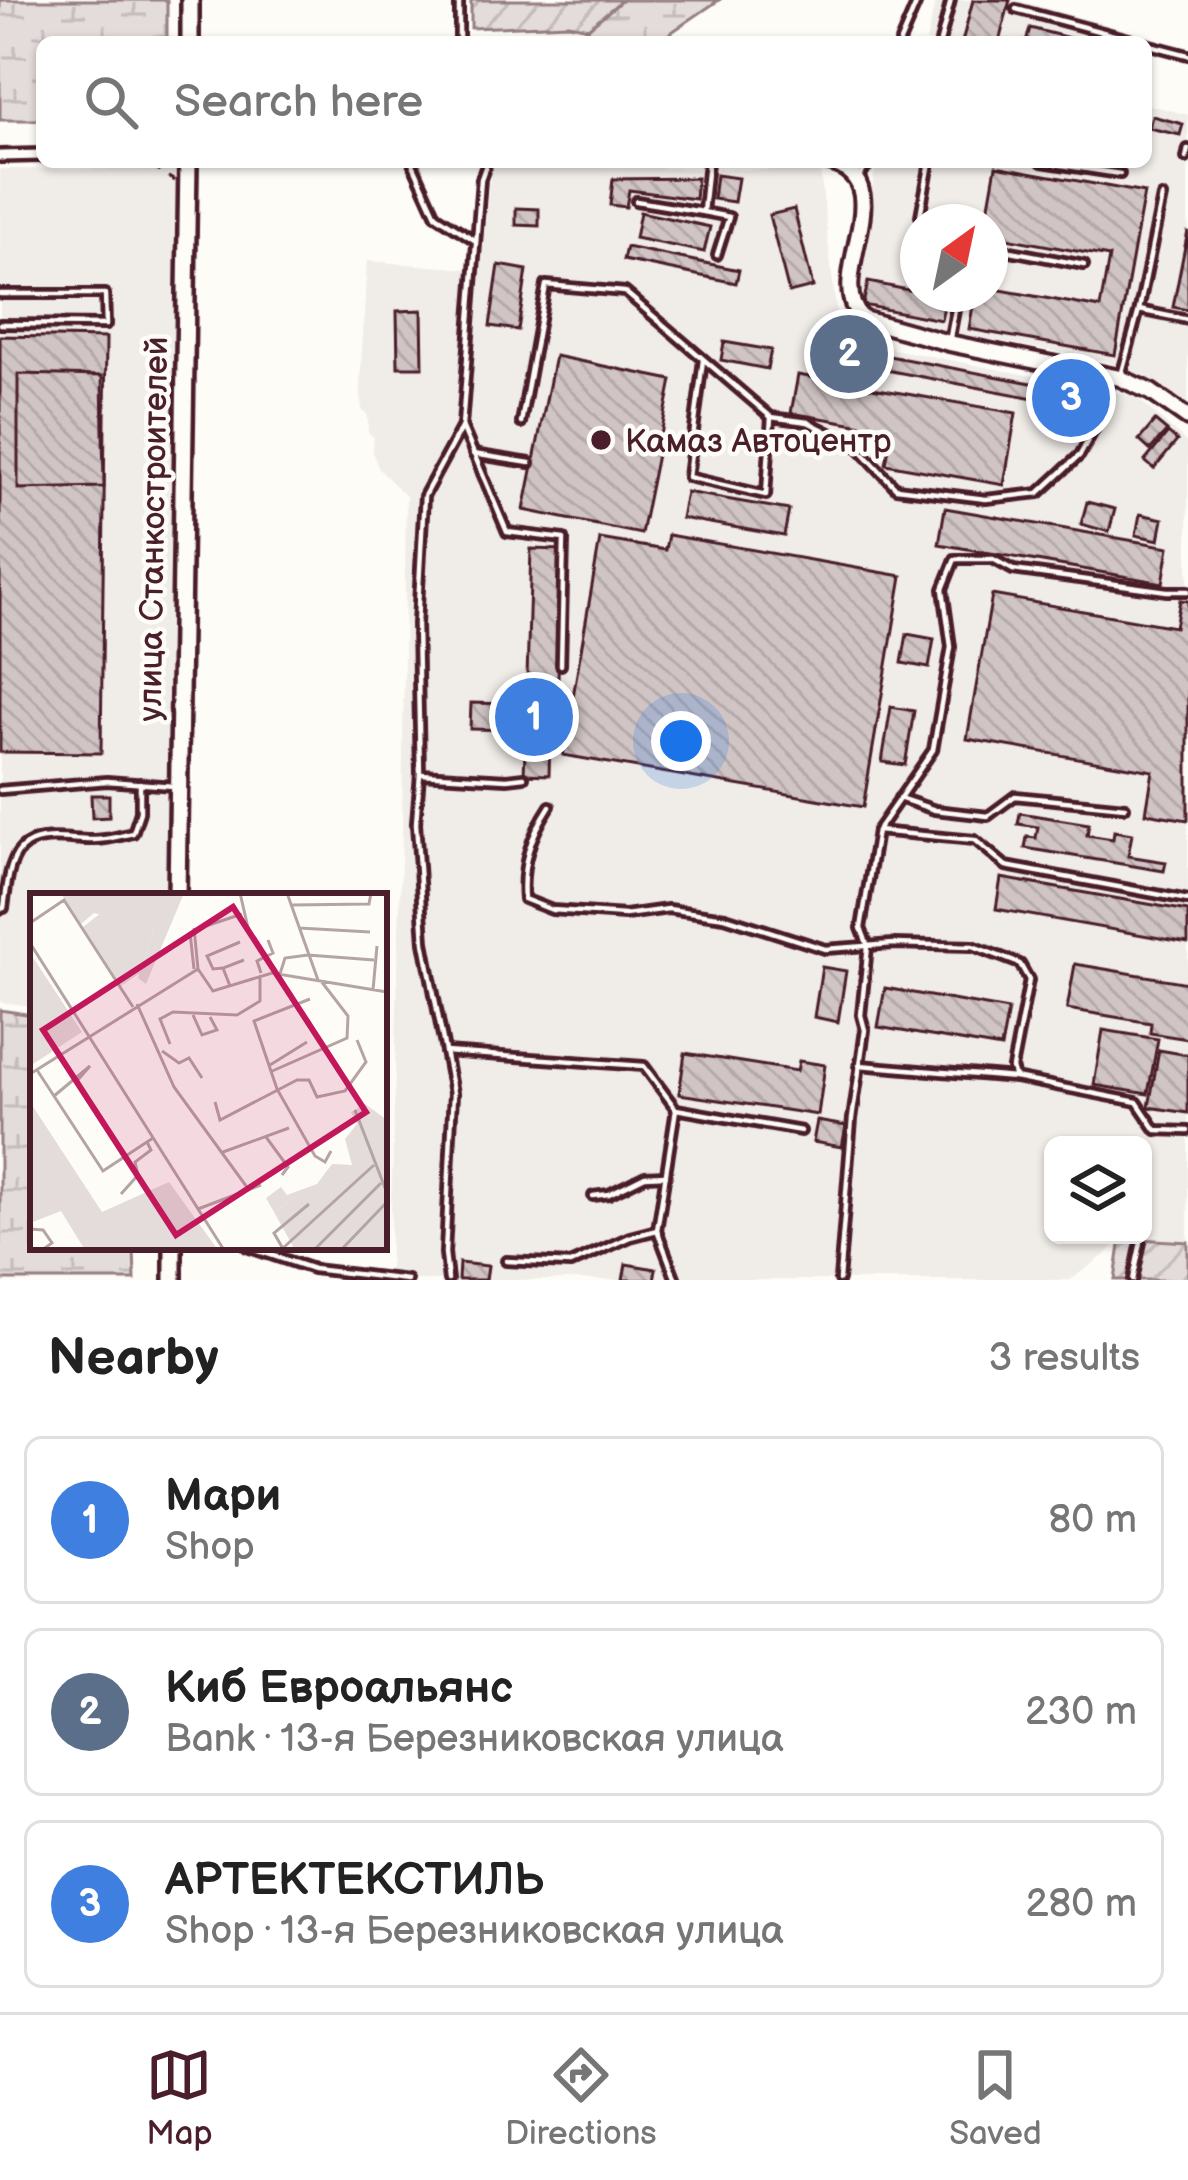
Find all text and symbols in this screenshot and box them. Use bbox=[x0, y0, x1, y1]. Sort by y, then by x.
search box bbox=[36, 36, 1152, 168]
icon: search bbox=[78, 69, 144, 135]
text: Search here bbox=[174, 75, 423, 130]
north arrow bbox=[900, 204, 1008, 312]
pin: 2 bbox=[810, 309, 888, 399]
street label: улица Станкостроителей bbox=[131, 336, 177, 722]
pin: 3 bbox=[1032, 353, 1110, 443]
place label: Камаз Автоцентр bbox=[625, 422, 892, 462]
marker: Камаз Автоцентр bbox=[588, 427, 614, 453]
pin: 1 bbox=[495, 672, 573, 762]
your location bbox=[651, 711, 711, 771]
inset map bbox=[30, 893, 387, 1250]
map controls bbox=[1044, 1136, 1152, 1244]
button: layers bbox=[1044, 1136, 1152, 1244]
text: Nearby bbox=[48, 1328, 219, 1389]
text: 3 results bbox=[988, 1335, 1140, 1382]
text: Мари bbox=[165, 1469, 281, 1524]
text: 1 bbox=[82, 1497, 98, 1544]
text: 80 m bbox=[1049, 1497, 1137, 1544]
text: Shop bbox=[165, 1524, 255, 1571]
text: Киб Евроальянс bbox=[165, 1661, 513, 1716]
text: 2 bbox=[78, 1689, 102, 1736]
text: 230 m bbox=[1025, 1689, 1137, 1736]
text: Bank · 13-я Березниковская улица bbox=[165, 1716, 784, 1763]
text: АРТЕКТЕКСТИЛЬ bbox=[165, 1853, 544, 1908]
text: 3 bbox=[79, 1881, 101, 1928]
text: 280 m bbox=[1026, 1881, 1137, 1928]
text: Shop · 13-я Березниковская улица bbox=[165, 1908, 784, 1955]
tab: Map bbox=[146, 2042, 213, 2154]
tab: Directions bbox=[505, 2042, 657, 2154]
tab: Saved bbox=[949, 2042, 1042, 2154]

